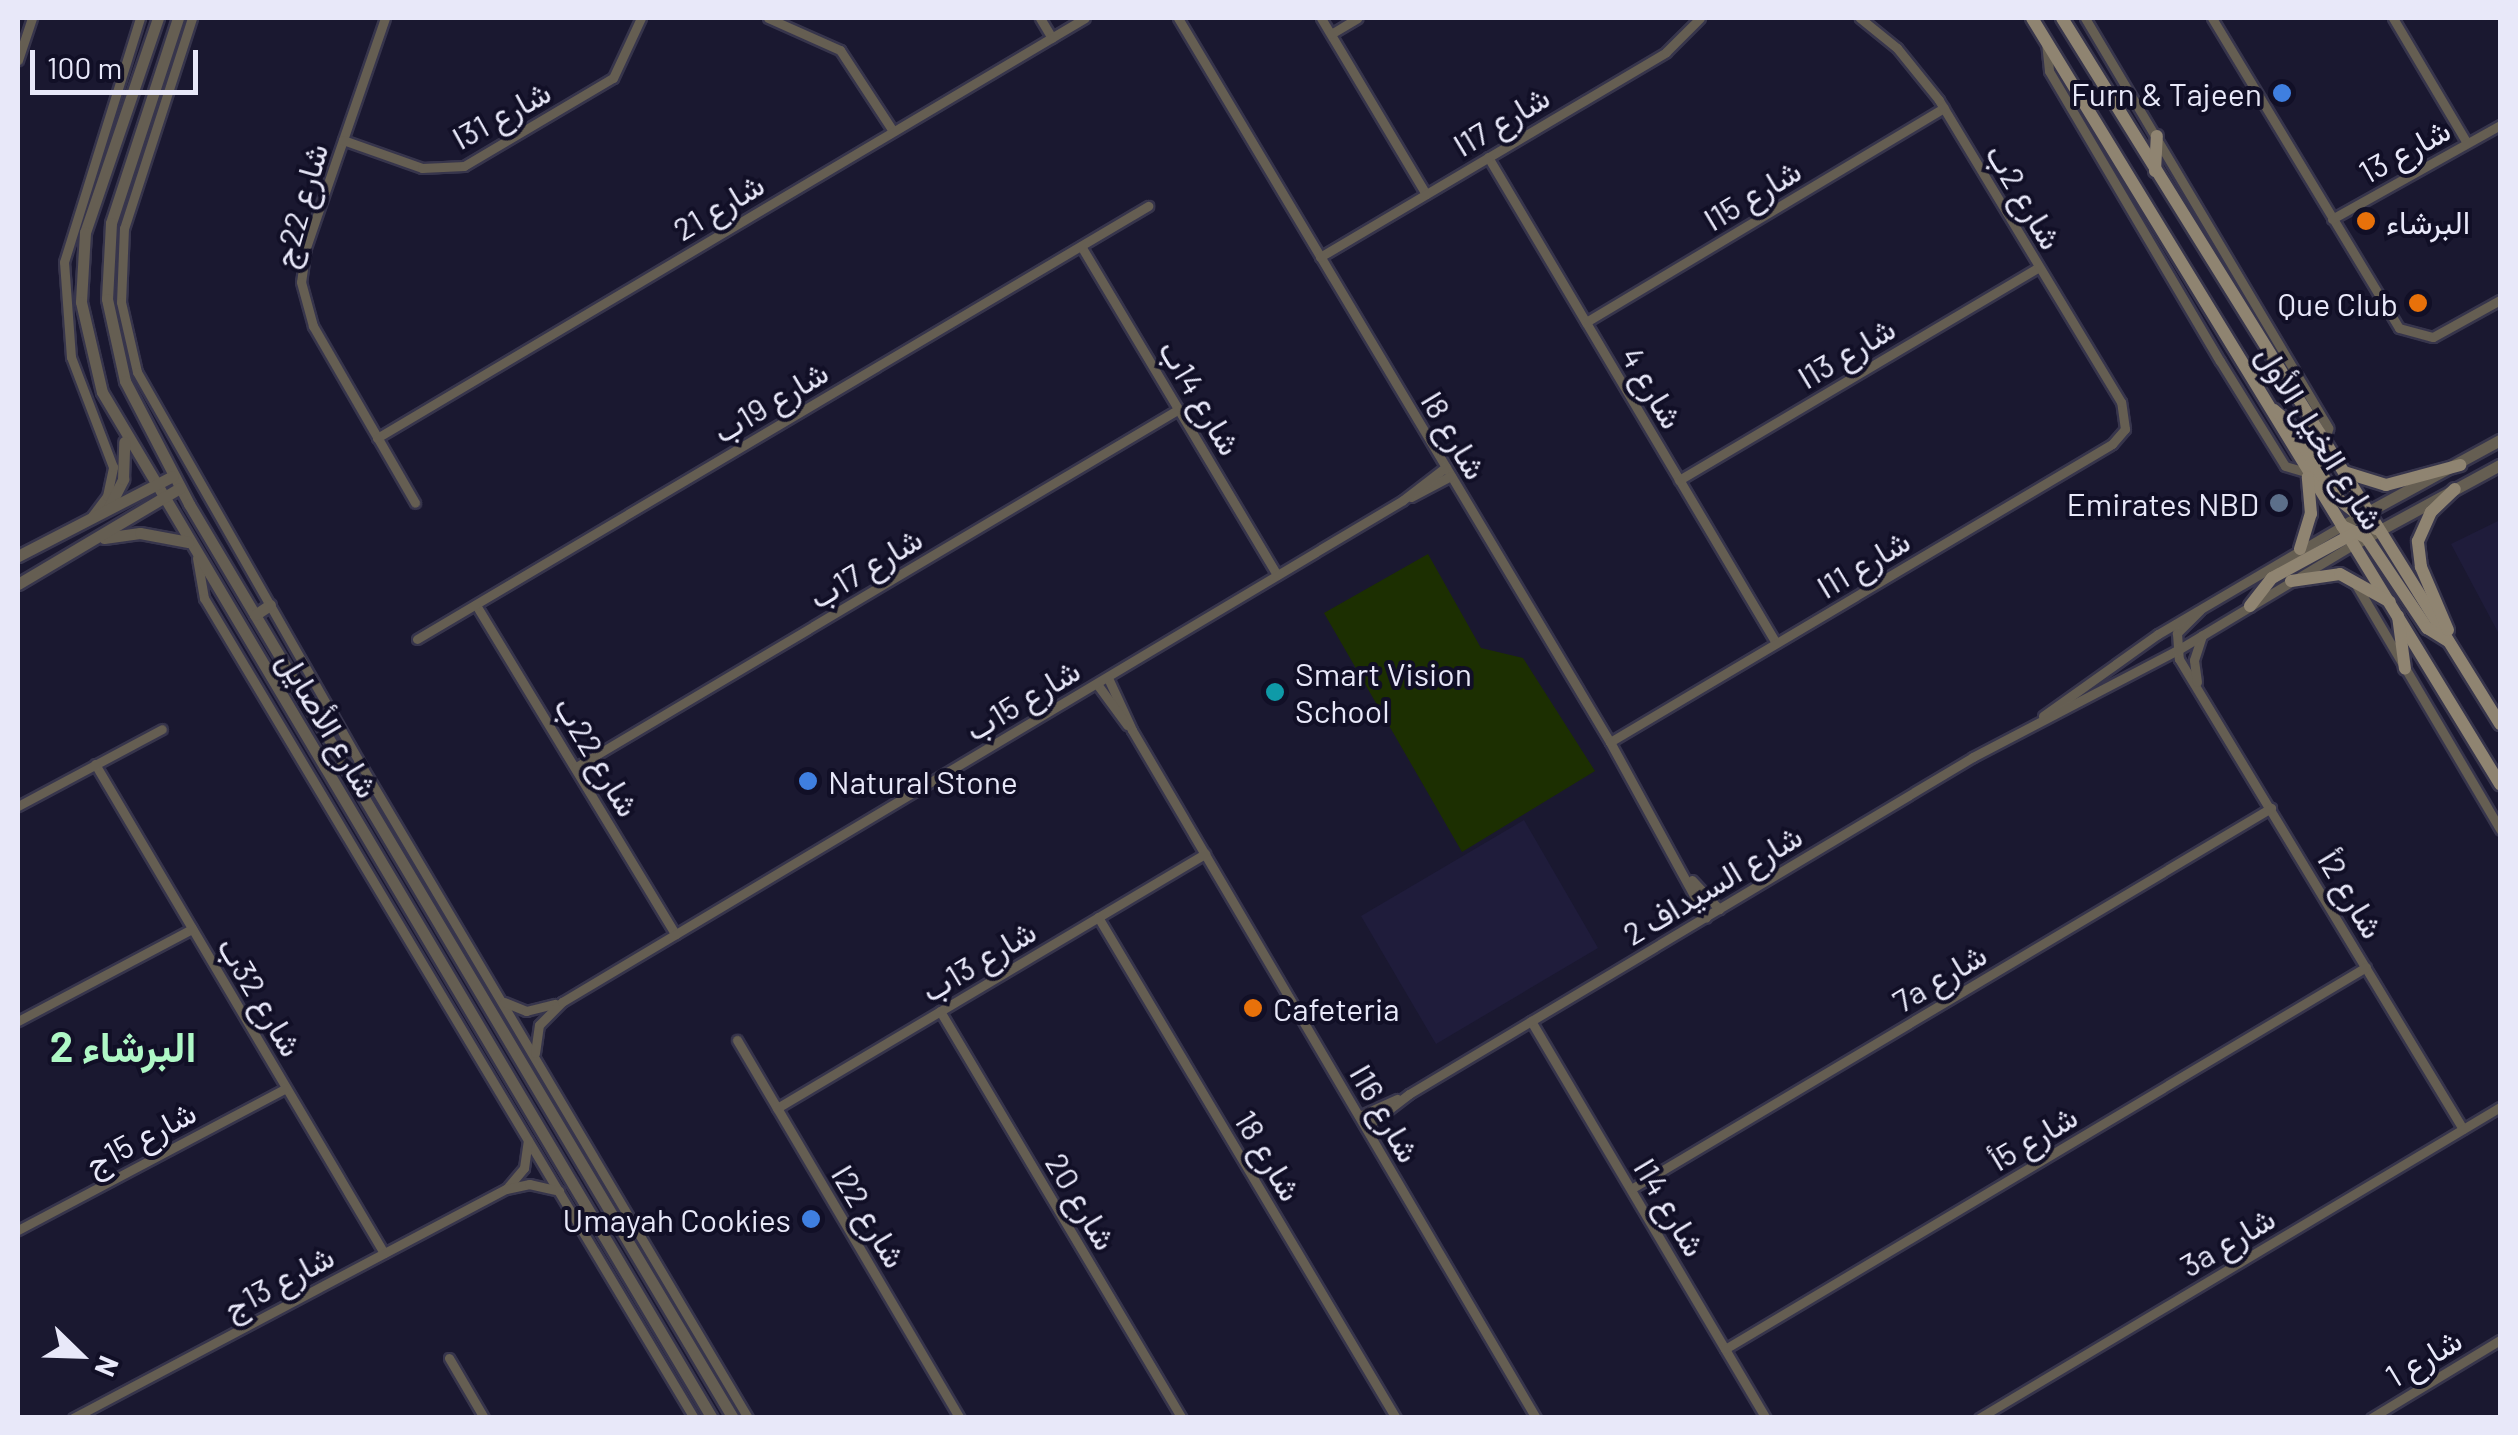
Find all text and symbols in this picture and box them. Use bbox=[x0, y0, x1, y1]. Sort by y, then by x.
scale bar bbox=[35, 30, 202, 92]
text: 100 m bbox=[47, 49, 122, 85]
street label: شارع 31ا bbox=[445, 72, 557, 156]
place label: Furn & Tajeen bbox=[2071, 74, 2262, 112]
street label: شارع 17ا bbox=[1446, 77, 1556, 163]
marker: Furn & Tajeen bbox=[2271, 82, 2293, 104]
street label: شارع 13 bbox=[2352, 109, 2456, 191]
street label: شارع 2ب bbox=[1979, 136, 2071, 256]
street label: شارع 22ج bbox=[263, 139, 335, 271]
street label: شارع 15ا bbox=[1697, 150, 1807, 238]
street label: شارع 21 bbox=[666, 164, 770, 248]
place label: البرشاء bbox=[2386, 202, 2470, 240]
marker: البرشاء bbox=[2355, 210, 2377, 232]
place label: Que Club bbox=[2278, 284, 2398, 322]
marker: Que Club bbox=[2407, 292, 2429, 314]
street label: شارع 13ا bbox=[1791, 308, 1901, 396]
street label: شارع 14ب bbox=[1152, 332, 1250, 462]
street label: شارع الخيل الأول bbox=[2249, 338, 2393, 536]
street label: شارع 4 bbox=[1614, 339, 1692, 435]
street label: شارع 19ب bbox=[706, 352, 834, 450]
street label: شارع 8ا bbox=[1414, 384, 1496, 486]
place label: Emirates NBD bbox=[2066, 484, 2259, 522]
marker: Emirates NBD bbox=[2268, 492, 2290, 514]
street label: شارع 17ب bbox=[802, 518, 928, 616]
street label: شارع 11ا bbox=[1810, 521, 1916, 605]
street label: شارع الأصايل bbox=[270, 644, 388, 804]
street label: شارع 15ب bbox=[958, 650, 1086, 748]
place label: Smart Vision School bbox=[1295, 655, 1472, 730]
marker: Smart Vision School bbox=[1264, 681, 1286, 703]
street label: شارع 22ب bbox=[547, 689, 649, 823]
place label: Natural Stone bbox=[828, 762, 1018, 800]
marker: Natural Stone bbox=[797, 770, 819, 792]
street label: شارع السيداف 2 bbox=[1616, 816, 1808, 952]
street label: شارع 2أ bbox=[2311, 843, 2393, 945]
street label: شارع 13ب bbox=[914, 911, 1042, 1009]
street label: شارع 32ب bbox=[210, 929, 312, 1063]
street label: 7a شارع bbox=[1885, 934, 1993, 1020]
place label: Cafeteria bbox=[1273, 989, 1400, 1027]
marker: Cafeteria bbox=[1242, 997, 1264, 1019]
district label: البرشاء 2 bbox=[50, 1020, 196, 1070]
street label: شارع 16ا bbox=[1343, 1058, 1429, 1168]
street label: شارع 15ج bbox=[78, 1092, 202, 1182]
street label: شارع 5أ bbox=[1983, 1096, 2083, 1178]
street label: شارع 18 bbox=[1227, 1103, 1311, 1207]
street label: شارع 20 bbox=[1038, 1146, 1126, 1256]
street label: شارع 14ا bbox=[1627, 1151, 1715, 1263]
street label: شارع 22ا bbox=[825, 1158, 915, 1274]
street label: 3a شارع bbox=[2173, 1198, 2281, 1284]
place label: Umayah Cookies bbox=[563, 1200, 791, 1238]
marker: Umayah Cookies bbox=[800, 1208, 822, 1230]
street label: شارع 13ج bbox=[216, 1236, 340, 1326]
north arrow bbox=[30, 1305, 130, 1405]
street label: شارع 1 bbox=[2378, 1319, 2468, 1395]
text: N bbox=[88, 1352, 127, 1382]

